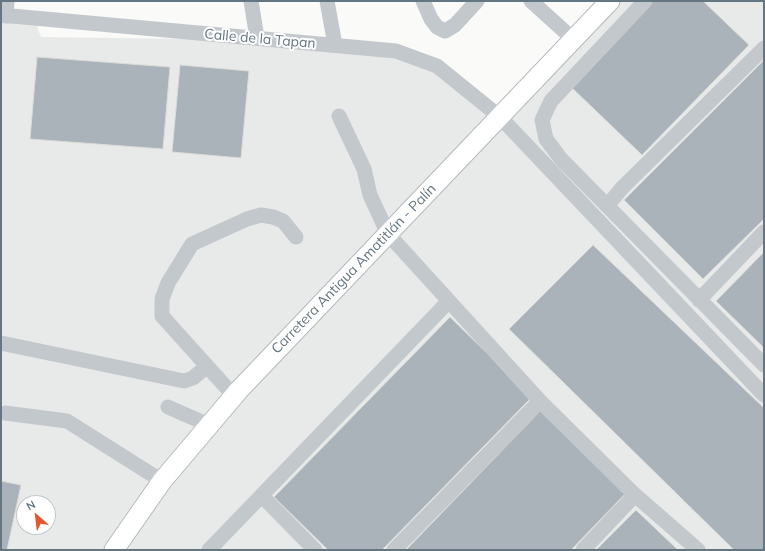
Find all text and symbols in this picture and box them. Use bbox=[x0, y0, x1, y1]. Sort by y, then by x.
street label: Calle de la Tapan bbox=[204, 26, 316, 52]
street label: Carretera Antigua Amatitlán - Palín bbox=[268, 181, 440, 357]
north arrow bbox=[16, 495, 56, 535]
text: N bbox=[24, 497, 38, 513]

